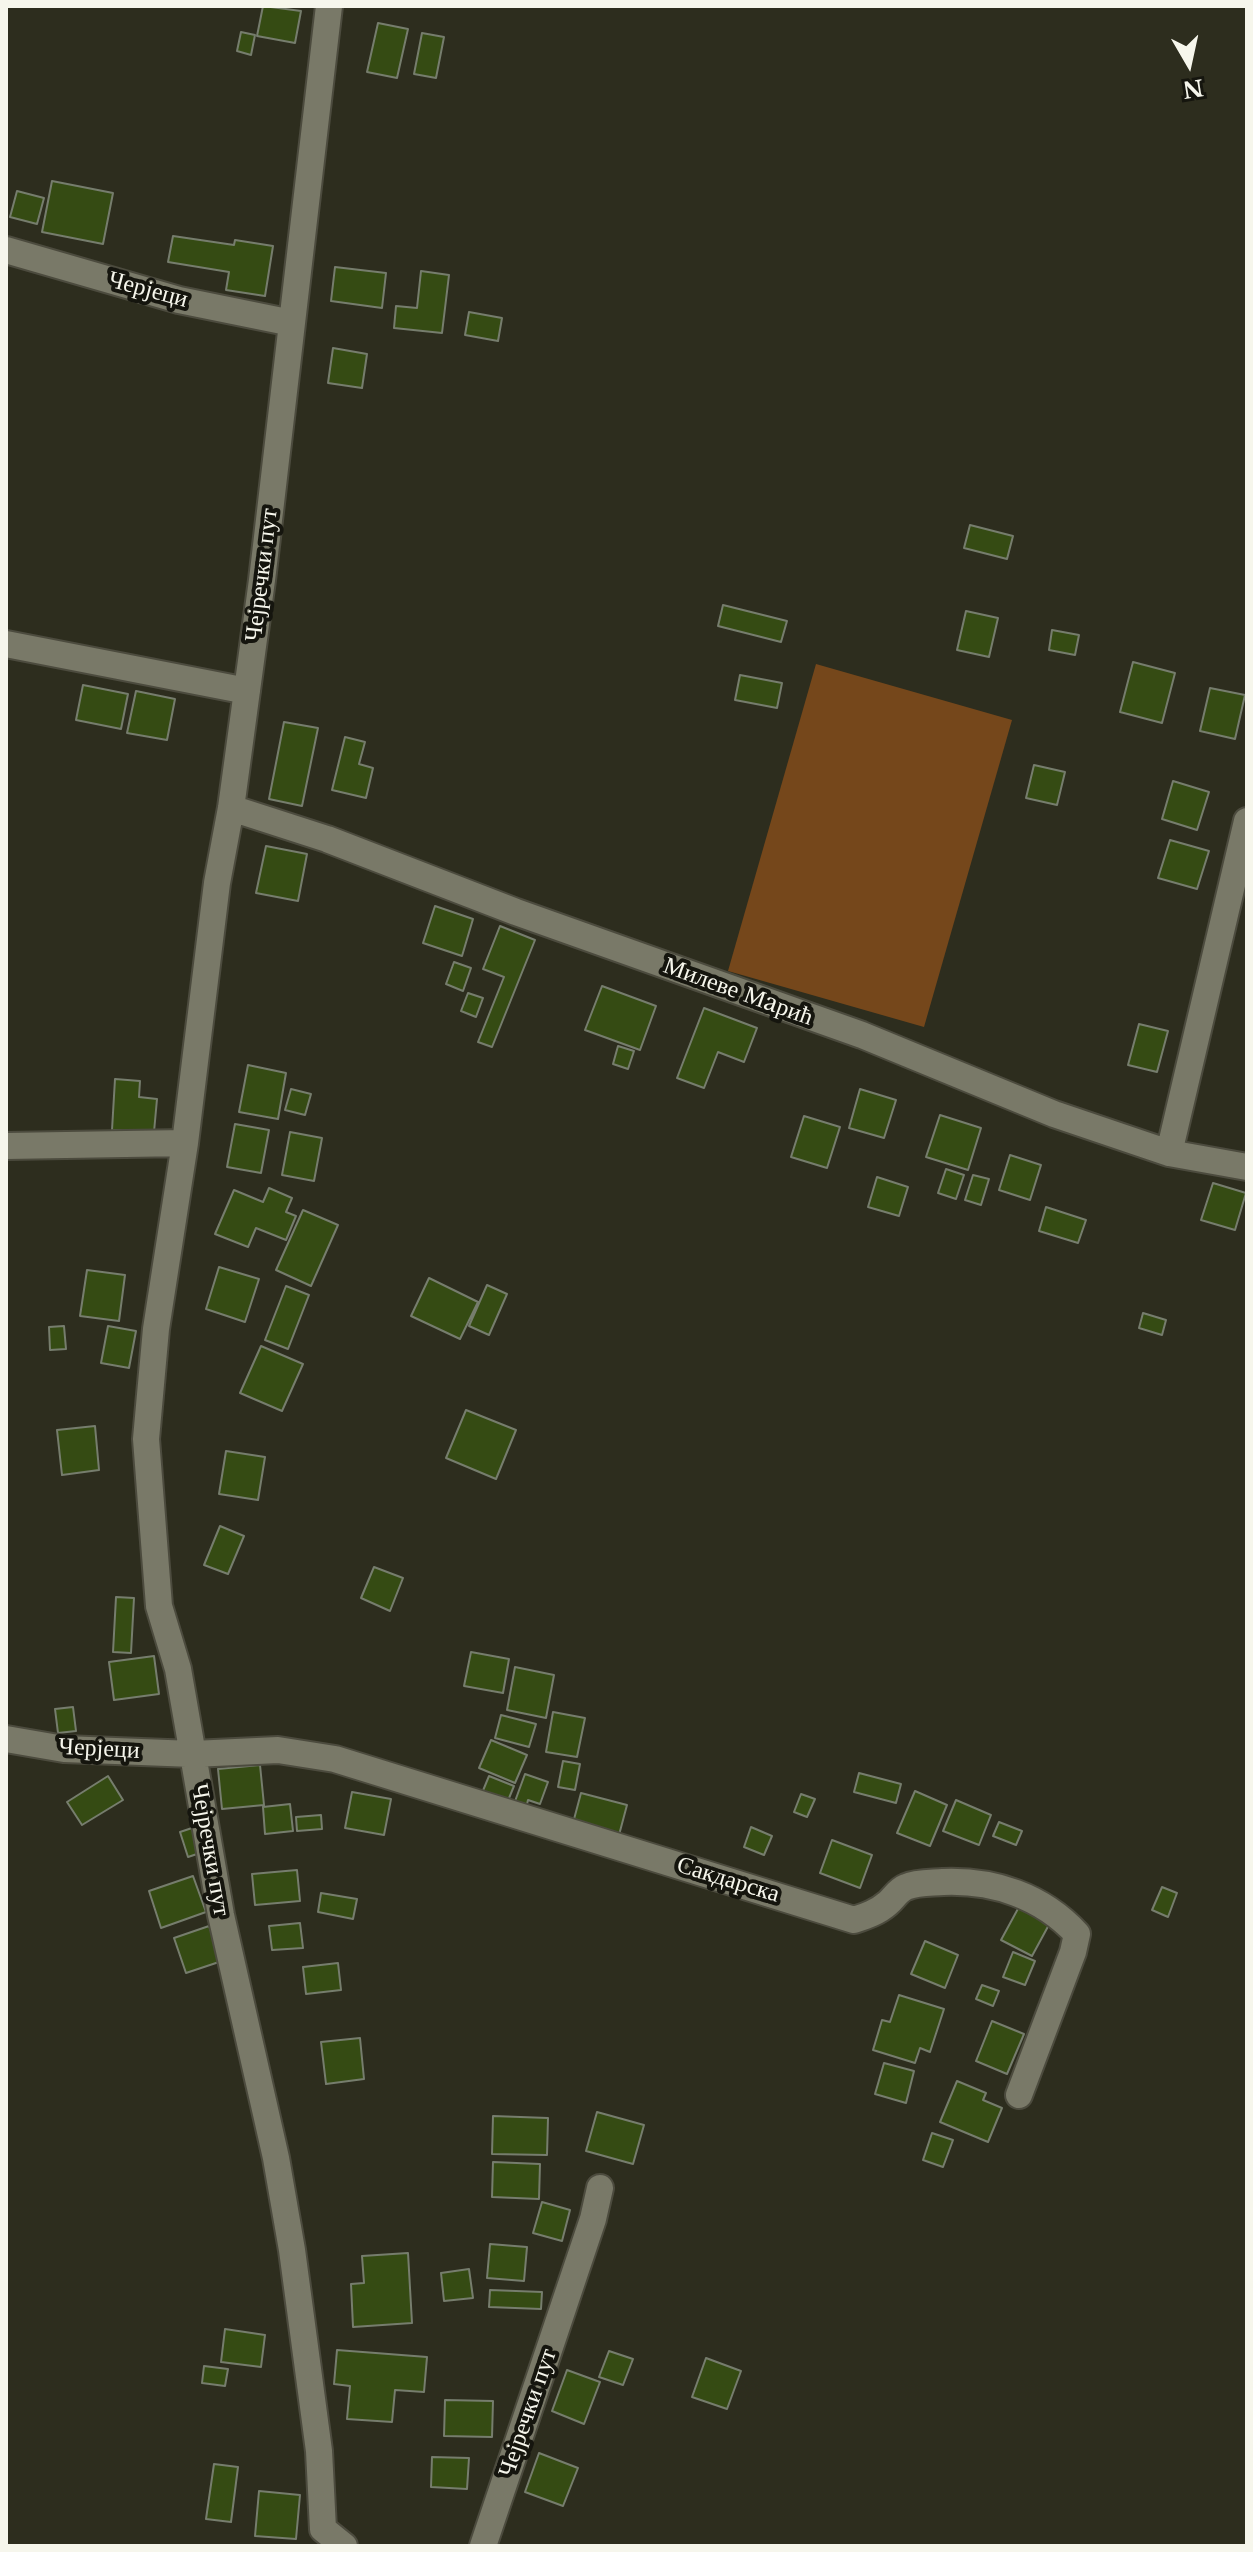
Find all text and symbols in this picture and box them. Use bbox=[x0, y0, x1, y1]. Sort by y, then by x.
north arrow bbox=[1149, 24, 1229, 104]
text: N bbox=[1181, 73, 1205, 103]
street label: Черјеци bbox=[105, 266, 191, 314]
street label: Чејречки пут bbox=[240, 507, 284, 643]
street label: Милеве Мaрић bbox=[659, 952, 817, 1032]
street label: Черјеци bbox=[58, 1732, 140, 1766]
street label: Чејречки пут bbox=[184, 1782, 236, 1918]
street label: Сакдарска bbox=[673, 1851, 783, 1909]
street label: Чејречки пут bbox=[493, 2345, 563, 2481]

